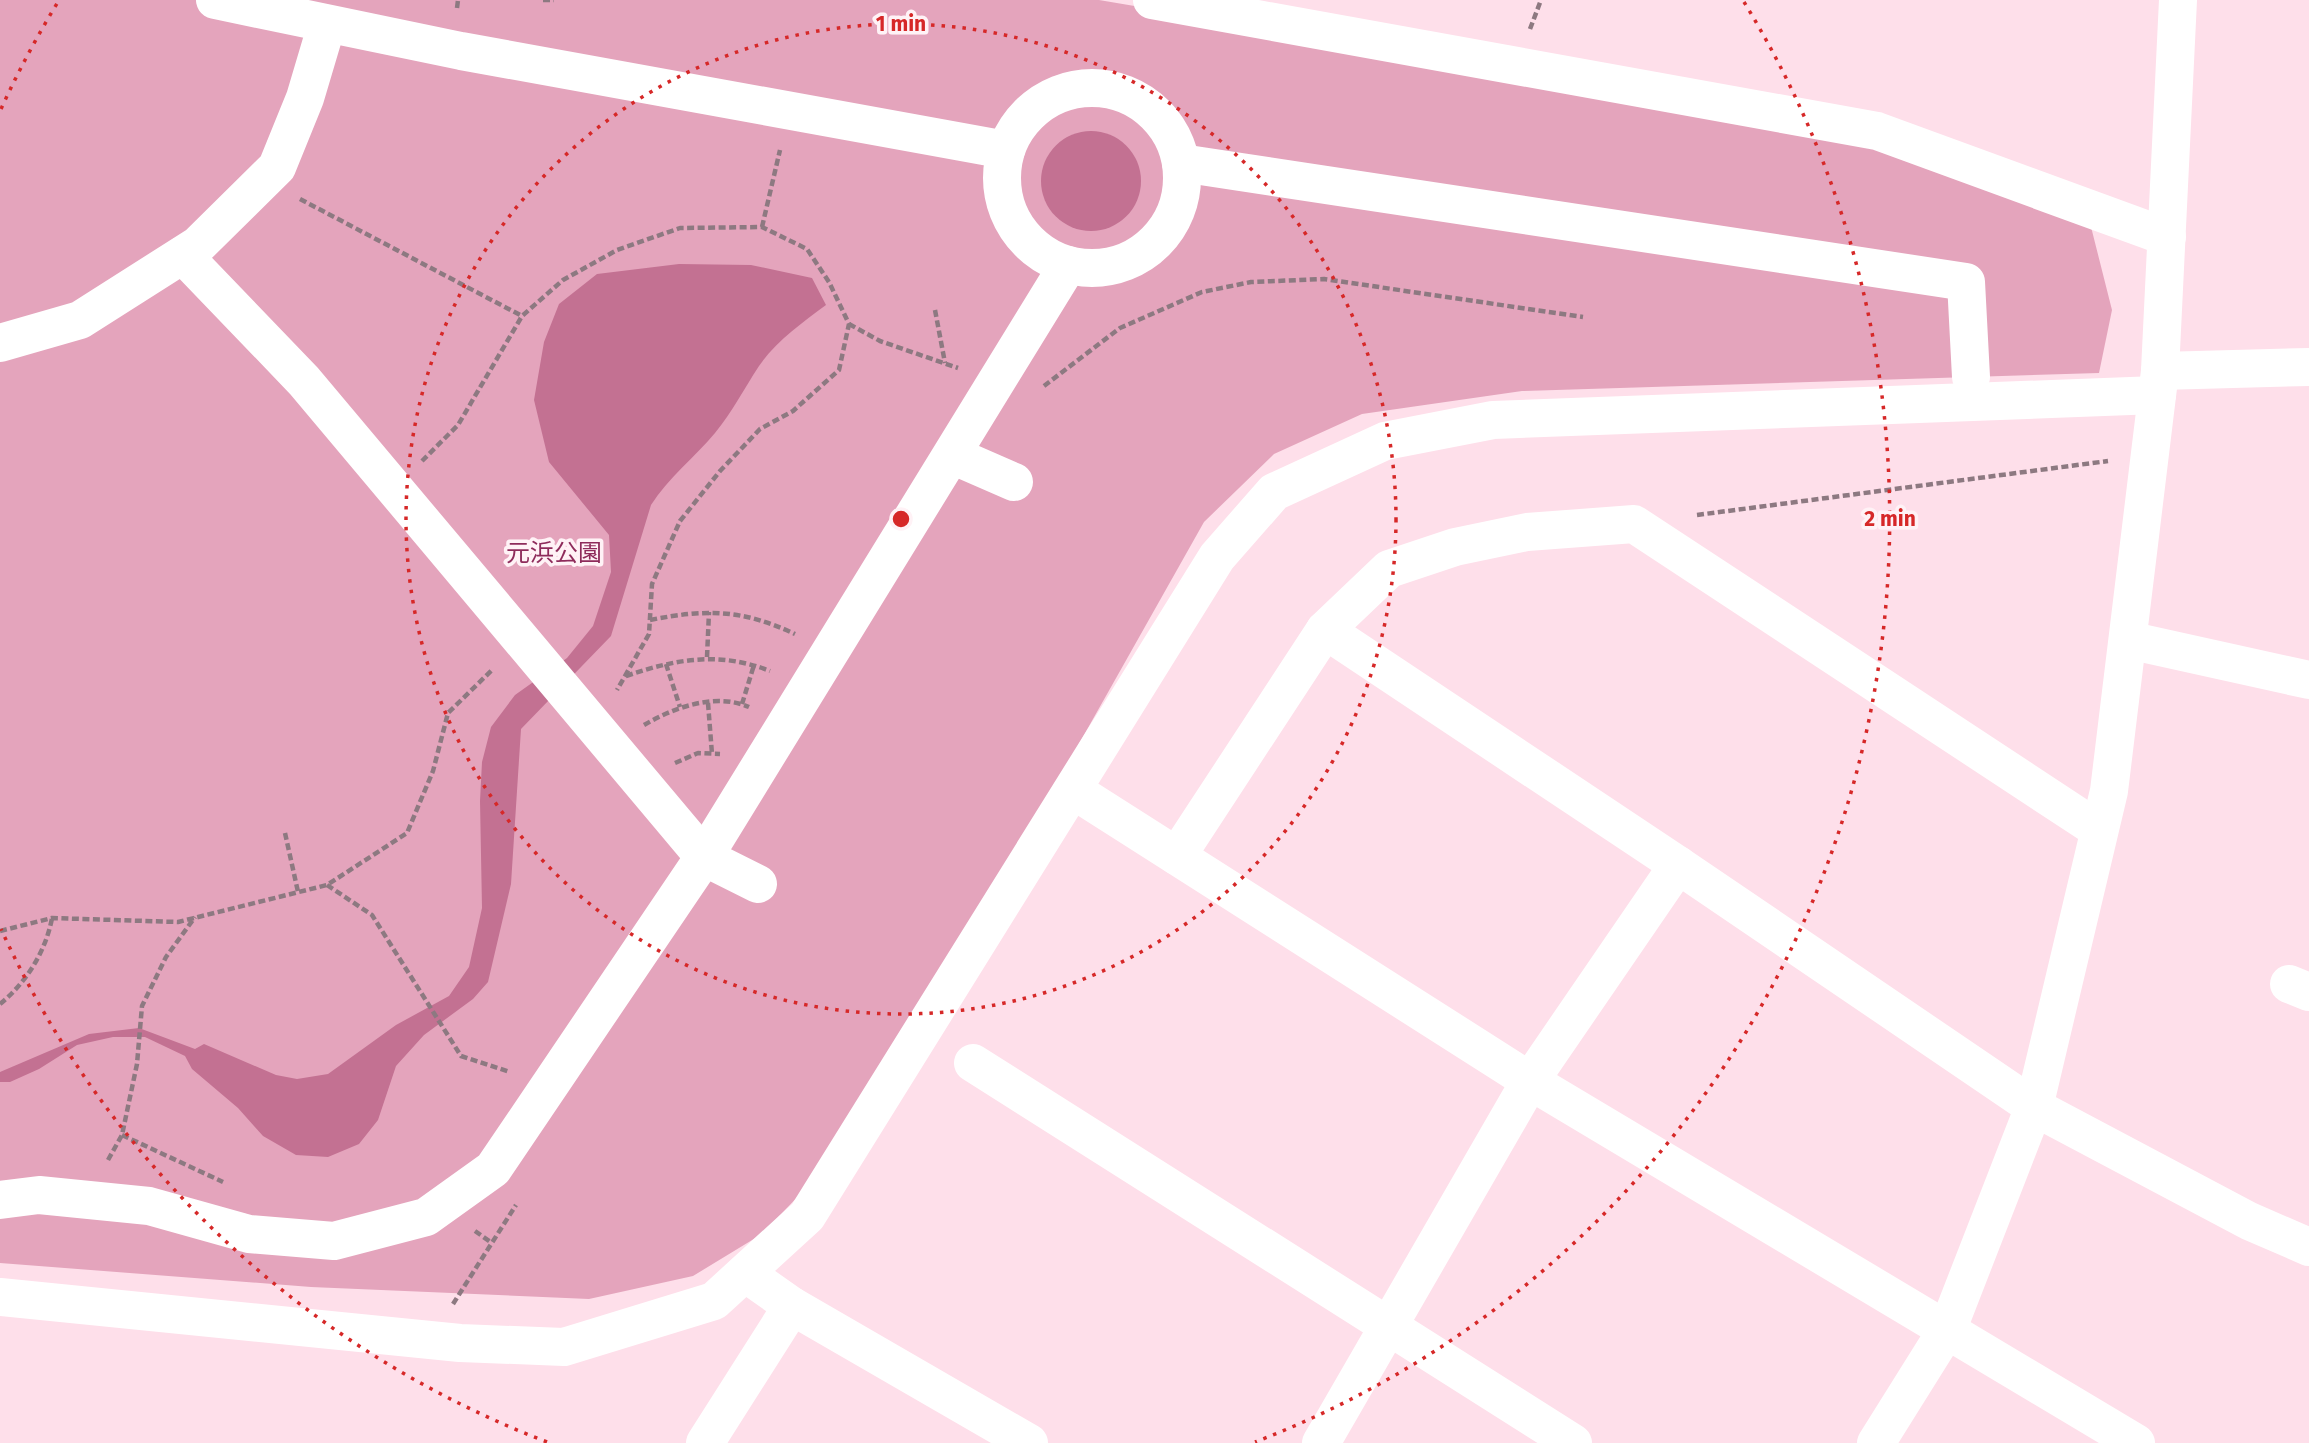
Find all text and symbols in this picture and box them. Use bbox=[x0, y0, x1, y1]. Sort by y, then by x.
text: 1 min bbox=[876, 11, 926, 37]
text: 2 min bbox=[1864, 506, 1916, 532]
centre of rings bbox=[889, 507, 913, 531]
park label: 元浜公園 bbox=[506, 539, 602, 567]

